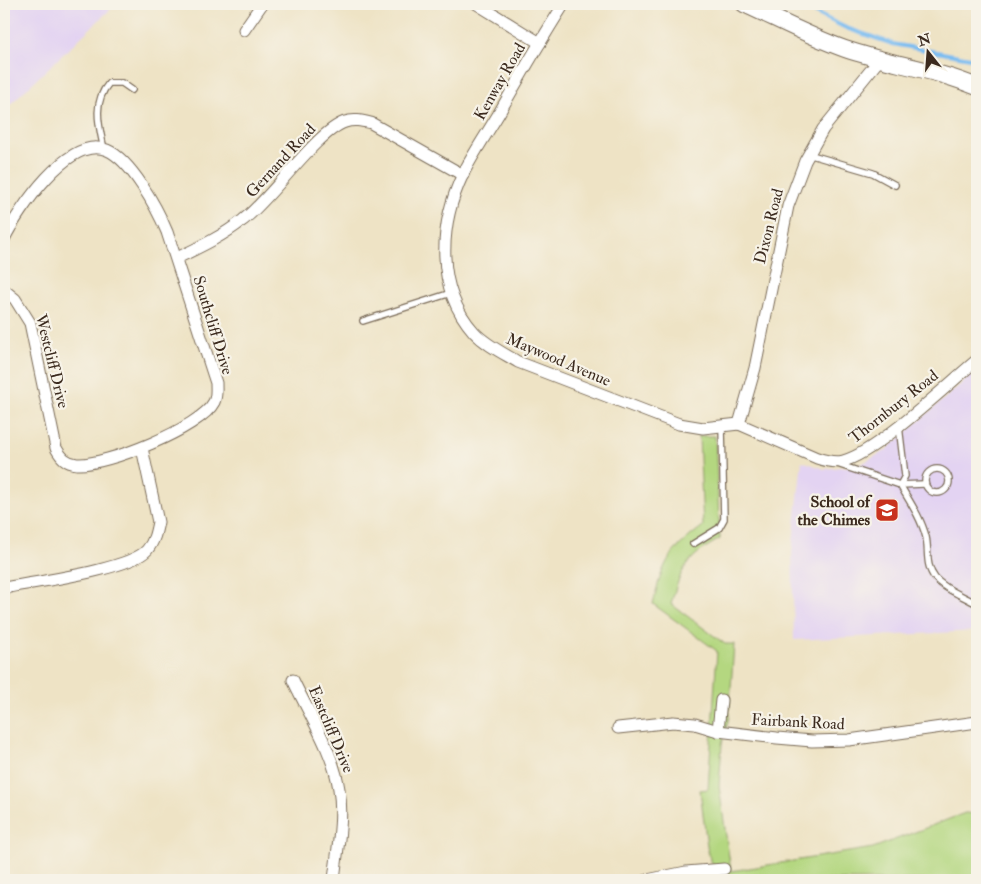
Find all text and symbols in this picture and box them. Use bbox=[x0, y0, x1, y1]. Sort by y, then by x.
north arrow bbox=[904, 28, 954, 78]
text: N bbox=[915, 30, 933, 50]
street label: Kenway Road bbox=[470, 39, 530, 124]
street label: Gernand Road bbox=[241, 119, 320, 202]
street label: Dixon Road bbox=[750, 186, 788, 266]
street label: Southcliff Drive bbox=[189, 273, 238, 377]
street label: Westcliff Drive bbox=[30, 311, 73, 411]
street label: Maywood Avenue bbox=[503, 329, 614, 391]
street label: Thornbury Road bbox=[845, 366, 942, 448]
place label: School of the Chimes bbox=[797, 492, 873, 530]
school or university icon: School of the Chimes bbox=[874, 497, 900, 523]
street label: Eastcliff Drive bbox=[304, 683, 359, 776]
street label: Fairbank Road bbox=[751, 710, 845, 734]

